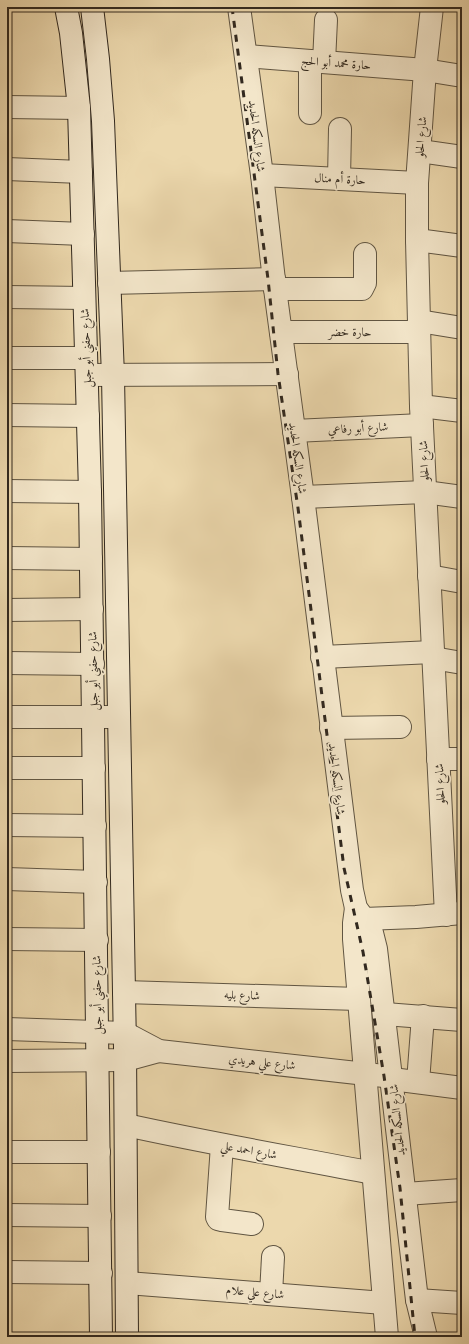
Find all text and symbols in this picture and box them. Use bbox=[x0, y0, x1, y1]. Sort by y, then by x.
street label: حارة محمد أبو الحج bbox=[300, 53, 372, 76]
street label: شارع السكه الحديد bbox=[242, 99, 269, 173]
street label: شارع الحلو bbox=[411, 116, 433, 160]
street label: حارة أم منال bbox=[314, 170, 366, 191]
street label: شارع حفني أبو جبل bbox=[77, 308, 99, 388]
street label: حارة خضر bbox=[326, 324, 372, 340]
street label: شارع أبو رفاعي bbox=[327, 418, 389, 441]
street label: شارع السكه الحديد bbox=[282, 421, 311, 495]
street label: شارع الحلو bbox=[415, 440, 436, 484]
street label: شارع حفني أبو جبل bbox=[84, 631, 106, 711]
street label: شارع السكه الحديد bbox=[322, 742, 349, 816]
street label: شارع الحلو bbox=[431, 763, 452, 807]
street label: شارع حفني أبو جبل bbox=[88, 955, 110, 1035]
street label: شارع بليه bbox=[224, 986, 261, 1007]
street label: شارع علي هريدي bbox=[227, 1051, 297, 1077]
street label: شارع السكه الحديد bbox=[385, 1083, 412, 1157]
street label: شارع احمد علي bbox=[219, 1137, 279, 1167]
street label: شارع علي علام bbox=[225, 1281, 285, 1307]

